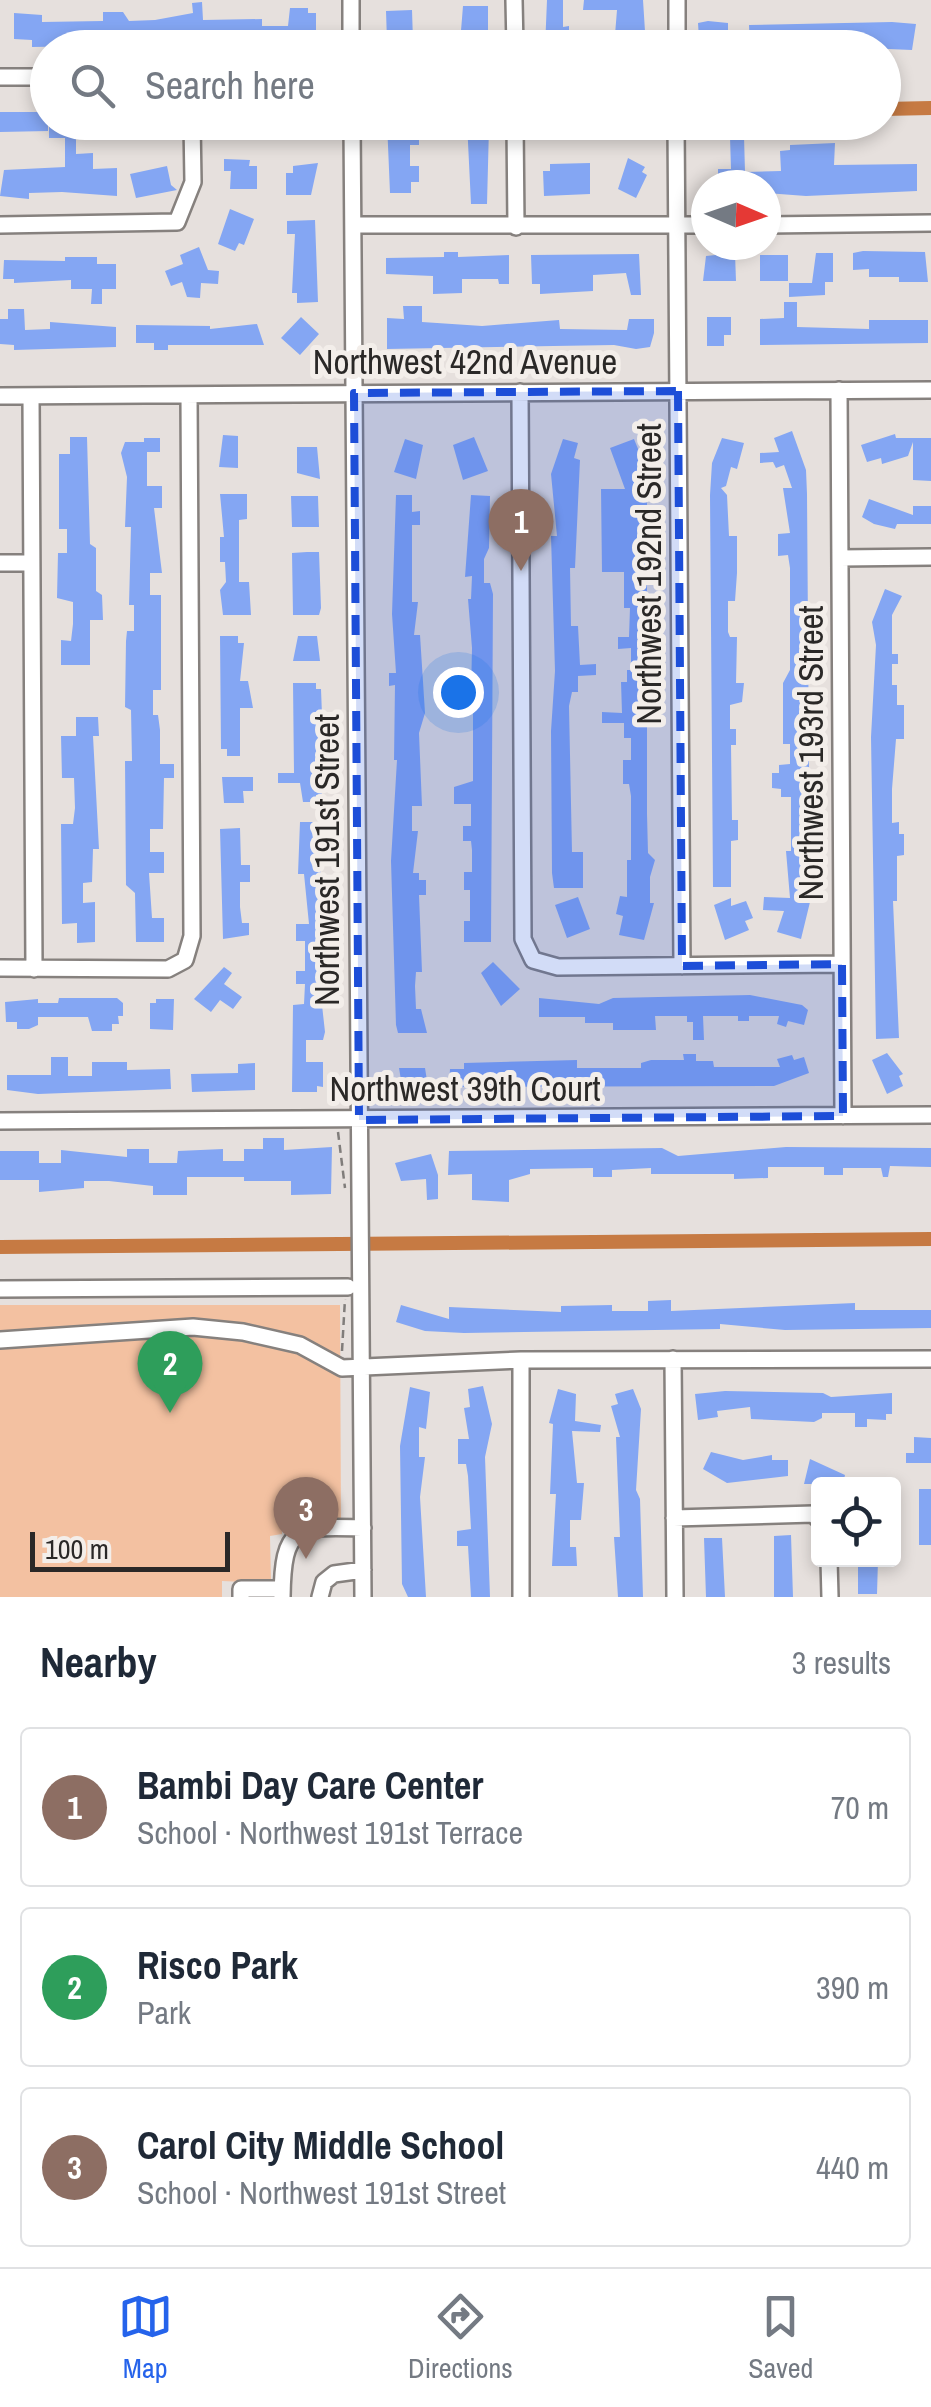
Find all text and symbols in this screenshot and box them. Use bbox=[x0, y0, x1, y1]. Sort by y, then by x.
search box bbox=[30, 30, 901, 140]
icon: search bbox=[65, 58, 120, 113]
text: Search here bbox=[145, 60, 315, 111]
north arrow bbox=[691, 170, 781, 260]
street label: Northwest 42nd Avenue bbox=[313, 338, 617, 385]
street label: Northwest 192nd Street bbox=[625, 423, 672, 725]
pin: 1 bbox=[488, 488, 554, 571]
street label: Northwest 193rd Street bbox=[787, 605, 834, 901]
your location bbox=[433, 667, 484, 718]
street label: Northwest 191st Street bbox=[303, 714, 350, 1006]
street label: Northwest 39th Court bbox=[329, 1065, 601, 1112]
pin: 2 bbox=[138, 1330, 202, 1413]
pin: 3 bbox=[274, 1476, 338, 1559]
map controls bbox=[811, 1477, 901, 1567]
button: locate bbox=[811, 1477, 901, 1567]
scale bar bbox=[30, 1527, 230, 1572]
text: 100 m bbox=[45, 1530, 109, 1568]
text: Nearby bbox=[40, 1634, 157, 1690]
text: 3 results bbox=[792, 1641, 891, 1684]
text: Bambi Day Care Center bbox=[137, 1760, 483, 1811]
text: 1 bbox=[67, 1786, 82, 1829]
text: 70 m bbox=[831, 1786, 889, 1829]
text: School · Northwest 191st Terrace bbox=[137, 1811, 523, 1854]
text: Risco Park bbox=[137, 1940, 298, 1991]
text: 2 bbox=[67, 1966, 82, 2009]
text: 390 m bbox=[816, 1966, 889, 2009]
text: Park bbox=[137, 1991, 191, 2034]
text: Carol City Middle School bbox=[137, 2120, 504, 2171]
text: 3 bbox=[67, 2146, 82, 2189]
text: 440 m bbox=[816, 2146, 889, 2189]
text: School · Northwest 191st Street bbox=[137, 2171, 506, 2214]
tab: Map bbox=[118, 2289, 173, 2387]
tab: Directions bbox=[408, 2289, 513, 2387]
tab: Saved bbox=[748, 2289, 813, 2387]

